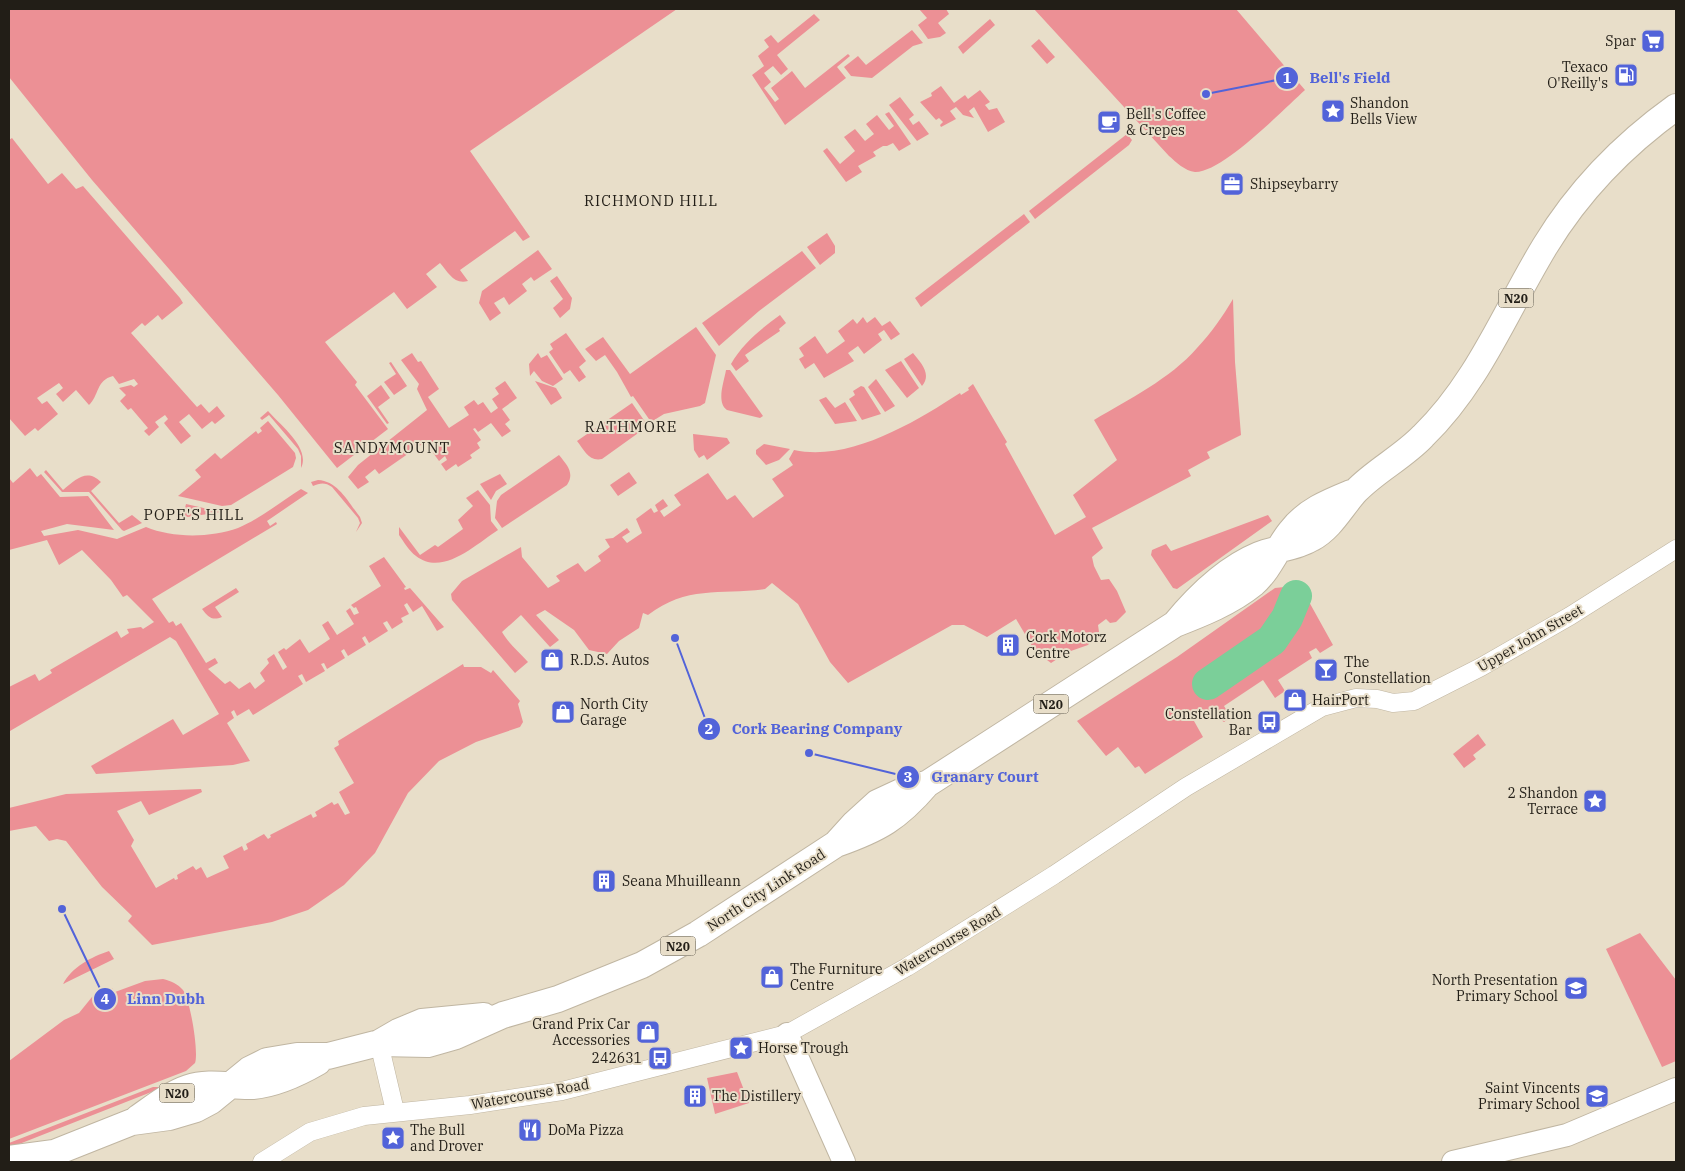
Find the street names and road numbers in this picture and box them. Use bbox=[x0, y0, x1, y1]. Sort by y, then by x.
road number: N20 bbox=[1498, 288, 1534, 308]
street label: Upper John Street bbox=[1474, 600, 1586, 676]
road number: N20 bbox=[1034, 694, 1068, 714]
street label: North City Link Road bbox=[703, 845, 829, 935]
street label: Watercourse Road bbox=[892, 902, 1004, 980]
road number: N20 bbox=[660, 936, 696, 956]
street label: Watercourse Road bbox=[470, 1075, 591, 1113]
road number: N20 bbox=[160, 1084, 194, 1102]

